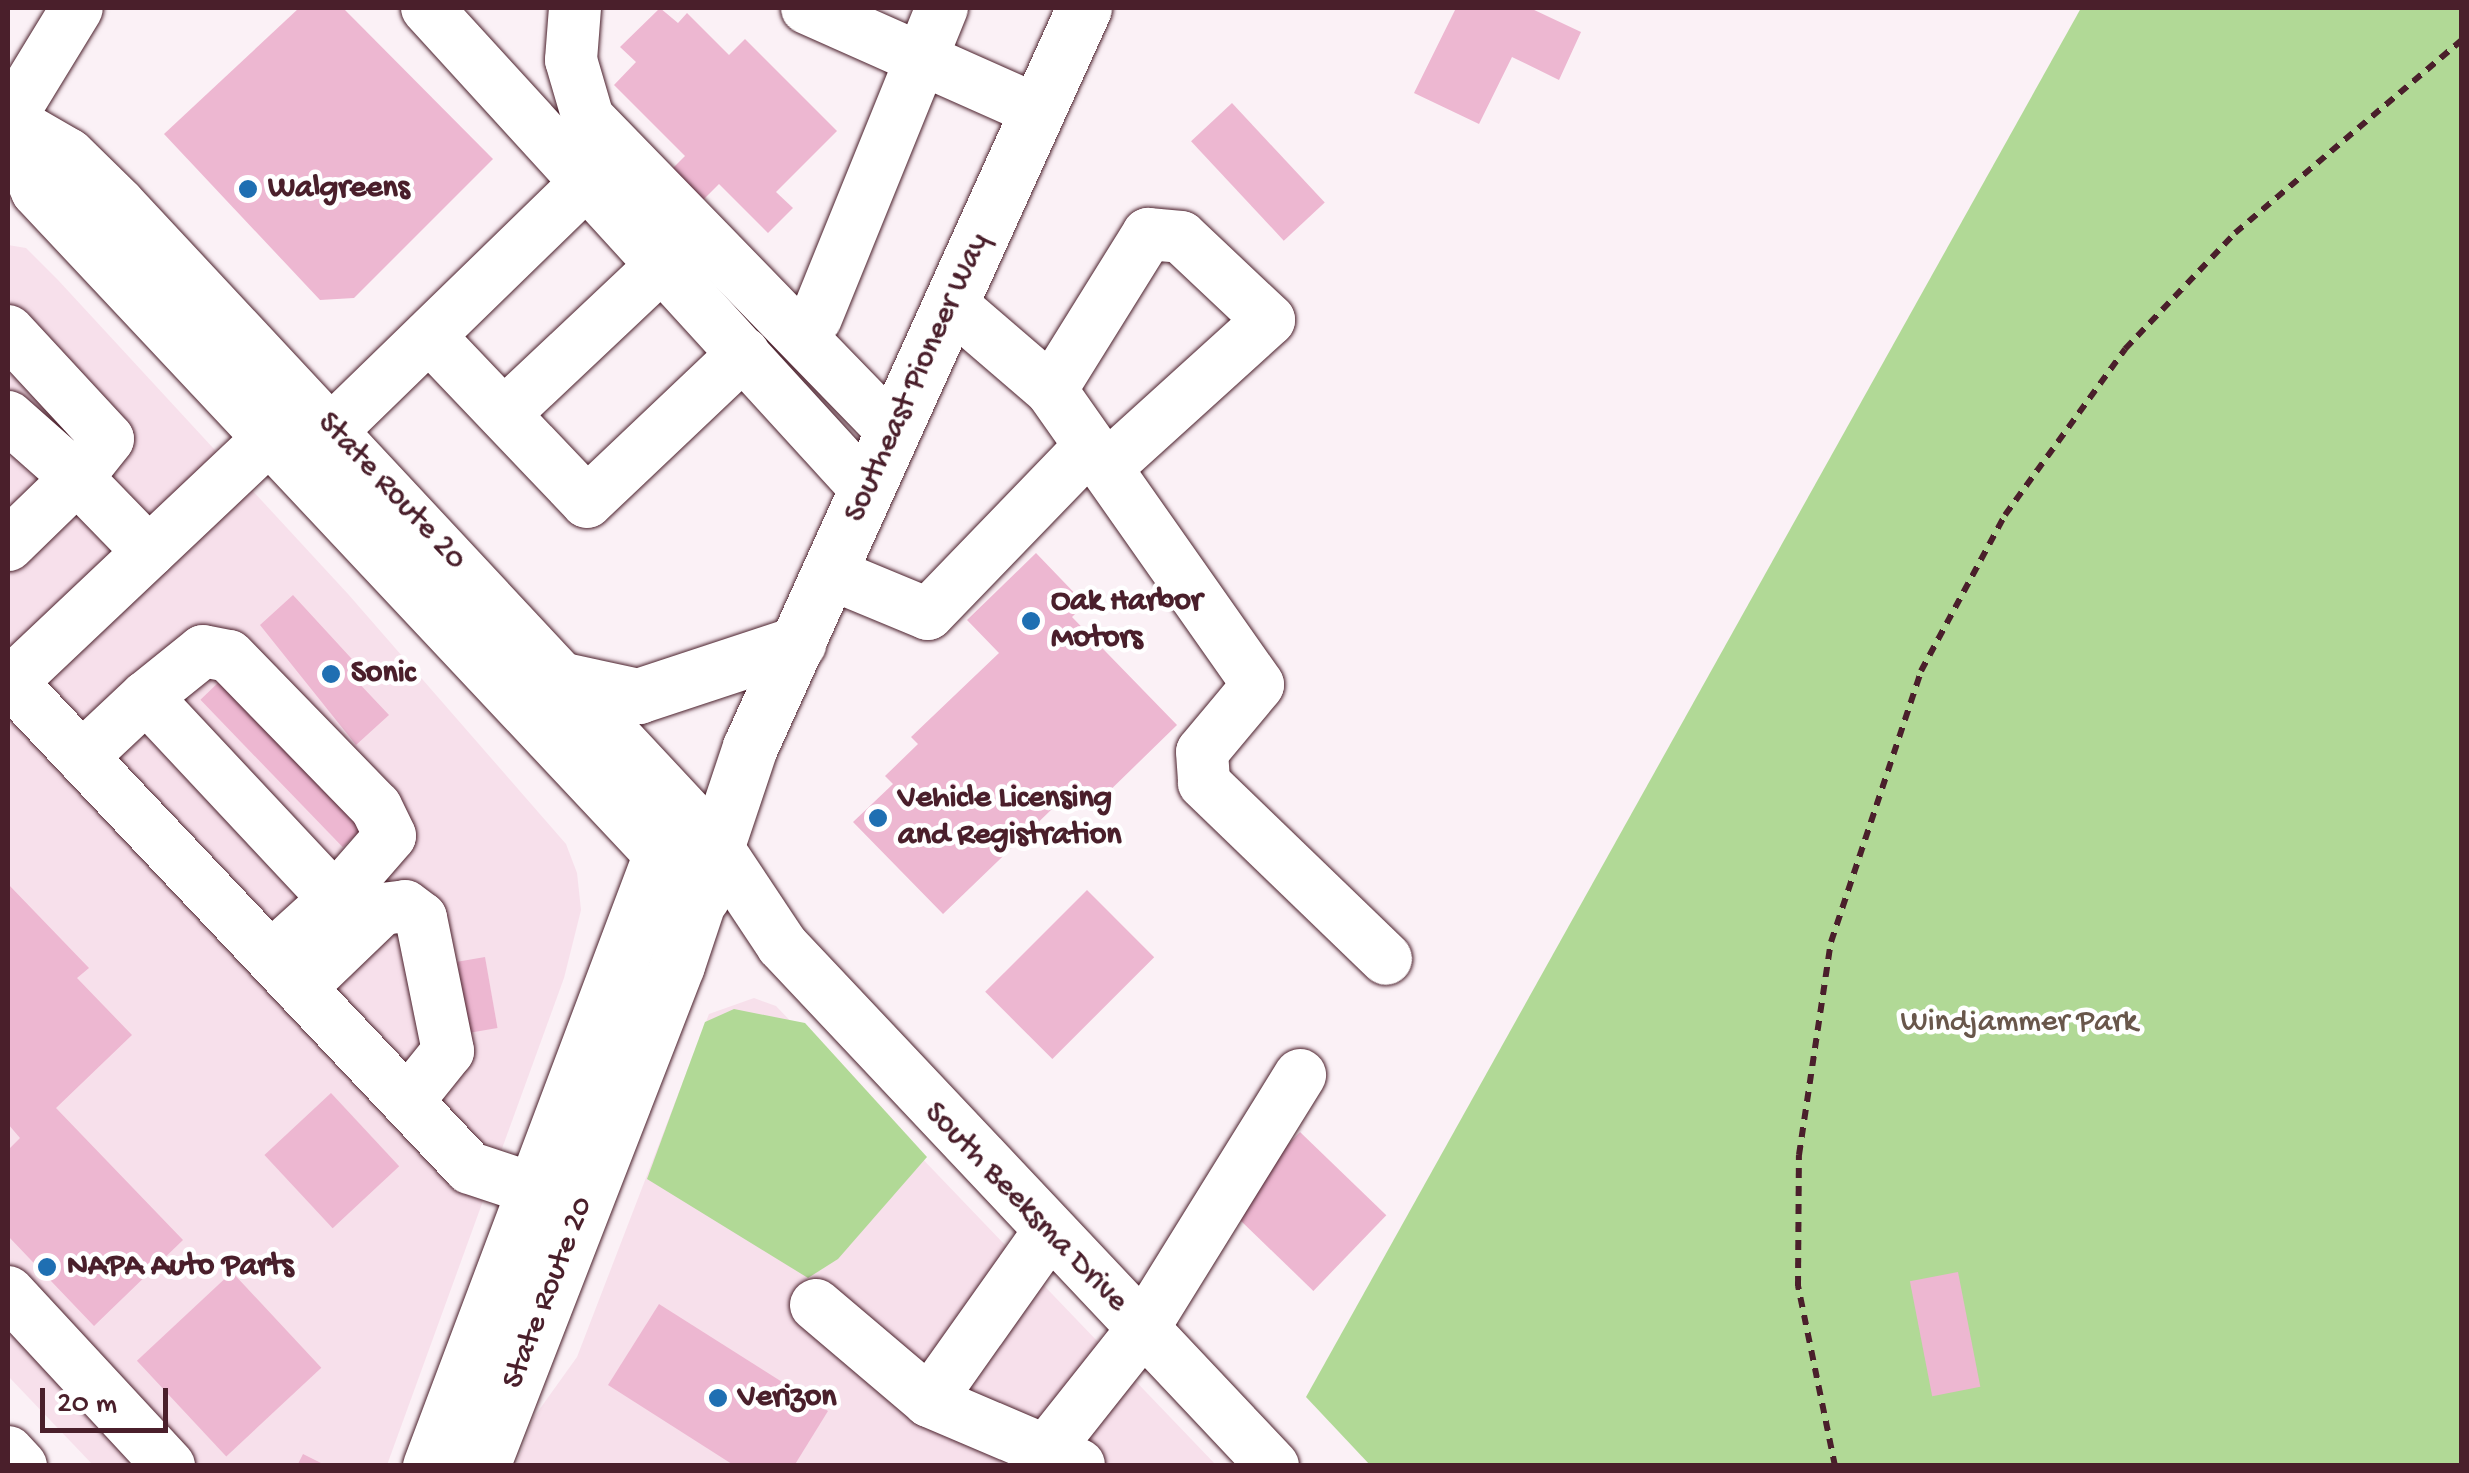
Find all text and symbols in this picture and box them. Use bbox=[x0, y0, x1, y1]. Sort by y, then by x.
place label: Walgreens bbox=[268, 170, 410, 208]
marker: Walgreens bbox=[237, 178, 259, 200]
street label: Southeast Pioneer Way bbox=[837, 227, 999, 529]
street label: State Route 20 bbox=[308, 405, 474, 579]
place label: Oak Harbor Motors bbox=[1051, 584, 1202, 659]
marker: Oak Harbor Motors bbox=[1020, 610, 1042, 632]
place label: Sonic bbox=[351, 655, 415, 693]
marker: Sonic bbox=[320, 663, 342, 685]
place label: Vehicle Licensing and Registration bbox=[898, 781, 1121, 856]
marker: Vehicle Licensing and Registration bbox=[867, 807, 889, 829]
park label: Windjammer Park bbox=[1900, 1004, 2138, 1042]
street label: South Beeksma Drive bbox=[915, 1095, 1135, 1321]
street label: State Route 20 bbox=[495, 1192, 603, 1394]
place label: NAPA Auto Parts bbox=[67, 1248, 294, 1286]
marker: NAPA Auto Parts bbox=[36, 1256, 58, 1278]
scale bar bbox=[45, 1368, 172, 1430]
place label: Verizon bbox=[738, 1379, 836, 1417]
marker: Verizon bbox=[707, 1387, 729, 1409]
text: 20 m bbox=[57, 1388, 117, 1423]

